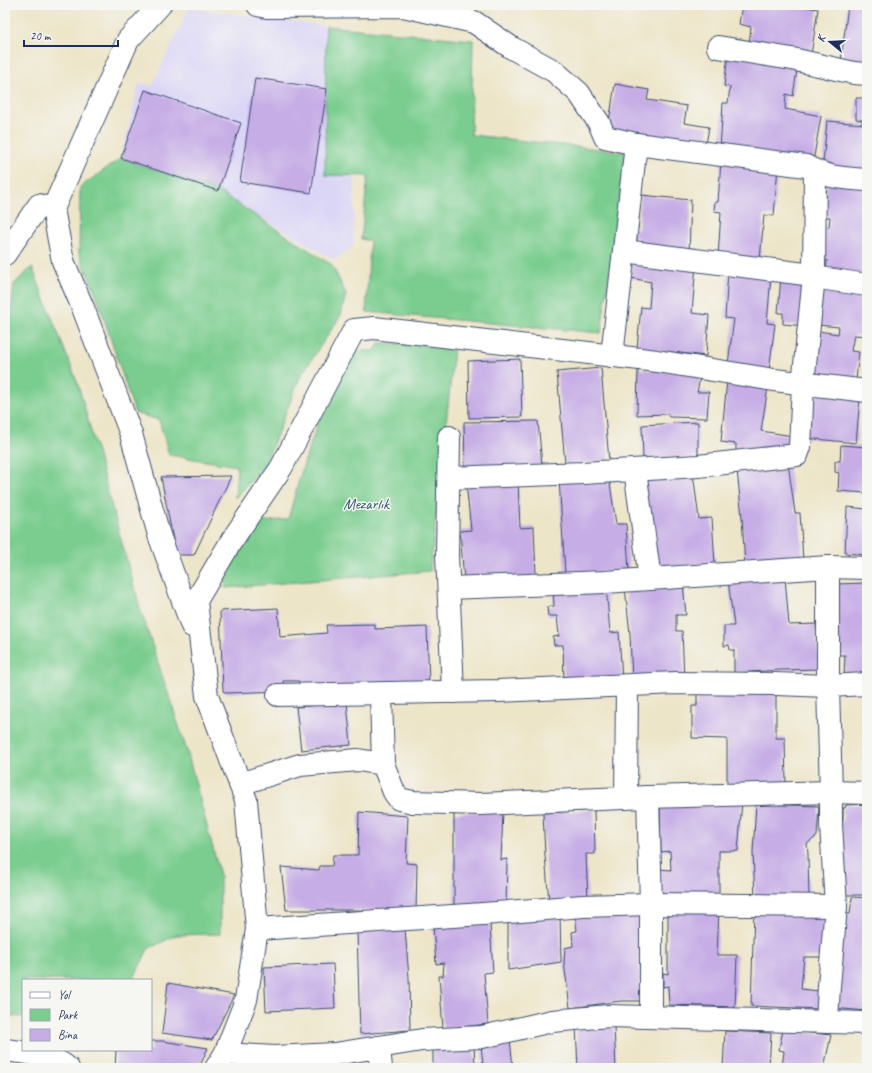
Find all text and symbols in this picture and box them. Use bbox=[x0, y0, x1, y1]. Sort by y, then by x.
scale bar bbox=[24, 22, 118, 48]
north arrow bbox=[810, 22, 850, 62]
text: 20 m bbox=[30, 28, 52, 44]
text: K bbox=[813, 32, 829, 44]
park label: Mezarlık bbox=[343, 494, 390, 514]
legend bbox=[22, 979, 152, 1051]
text: Yol bbox=[58, 987, 72, 1003]
text: Park bbox=[58, 1007, 79, 1023]
text: Bina bbox=[58, 1027, 78, 1043]

